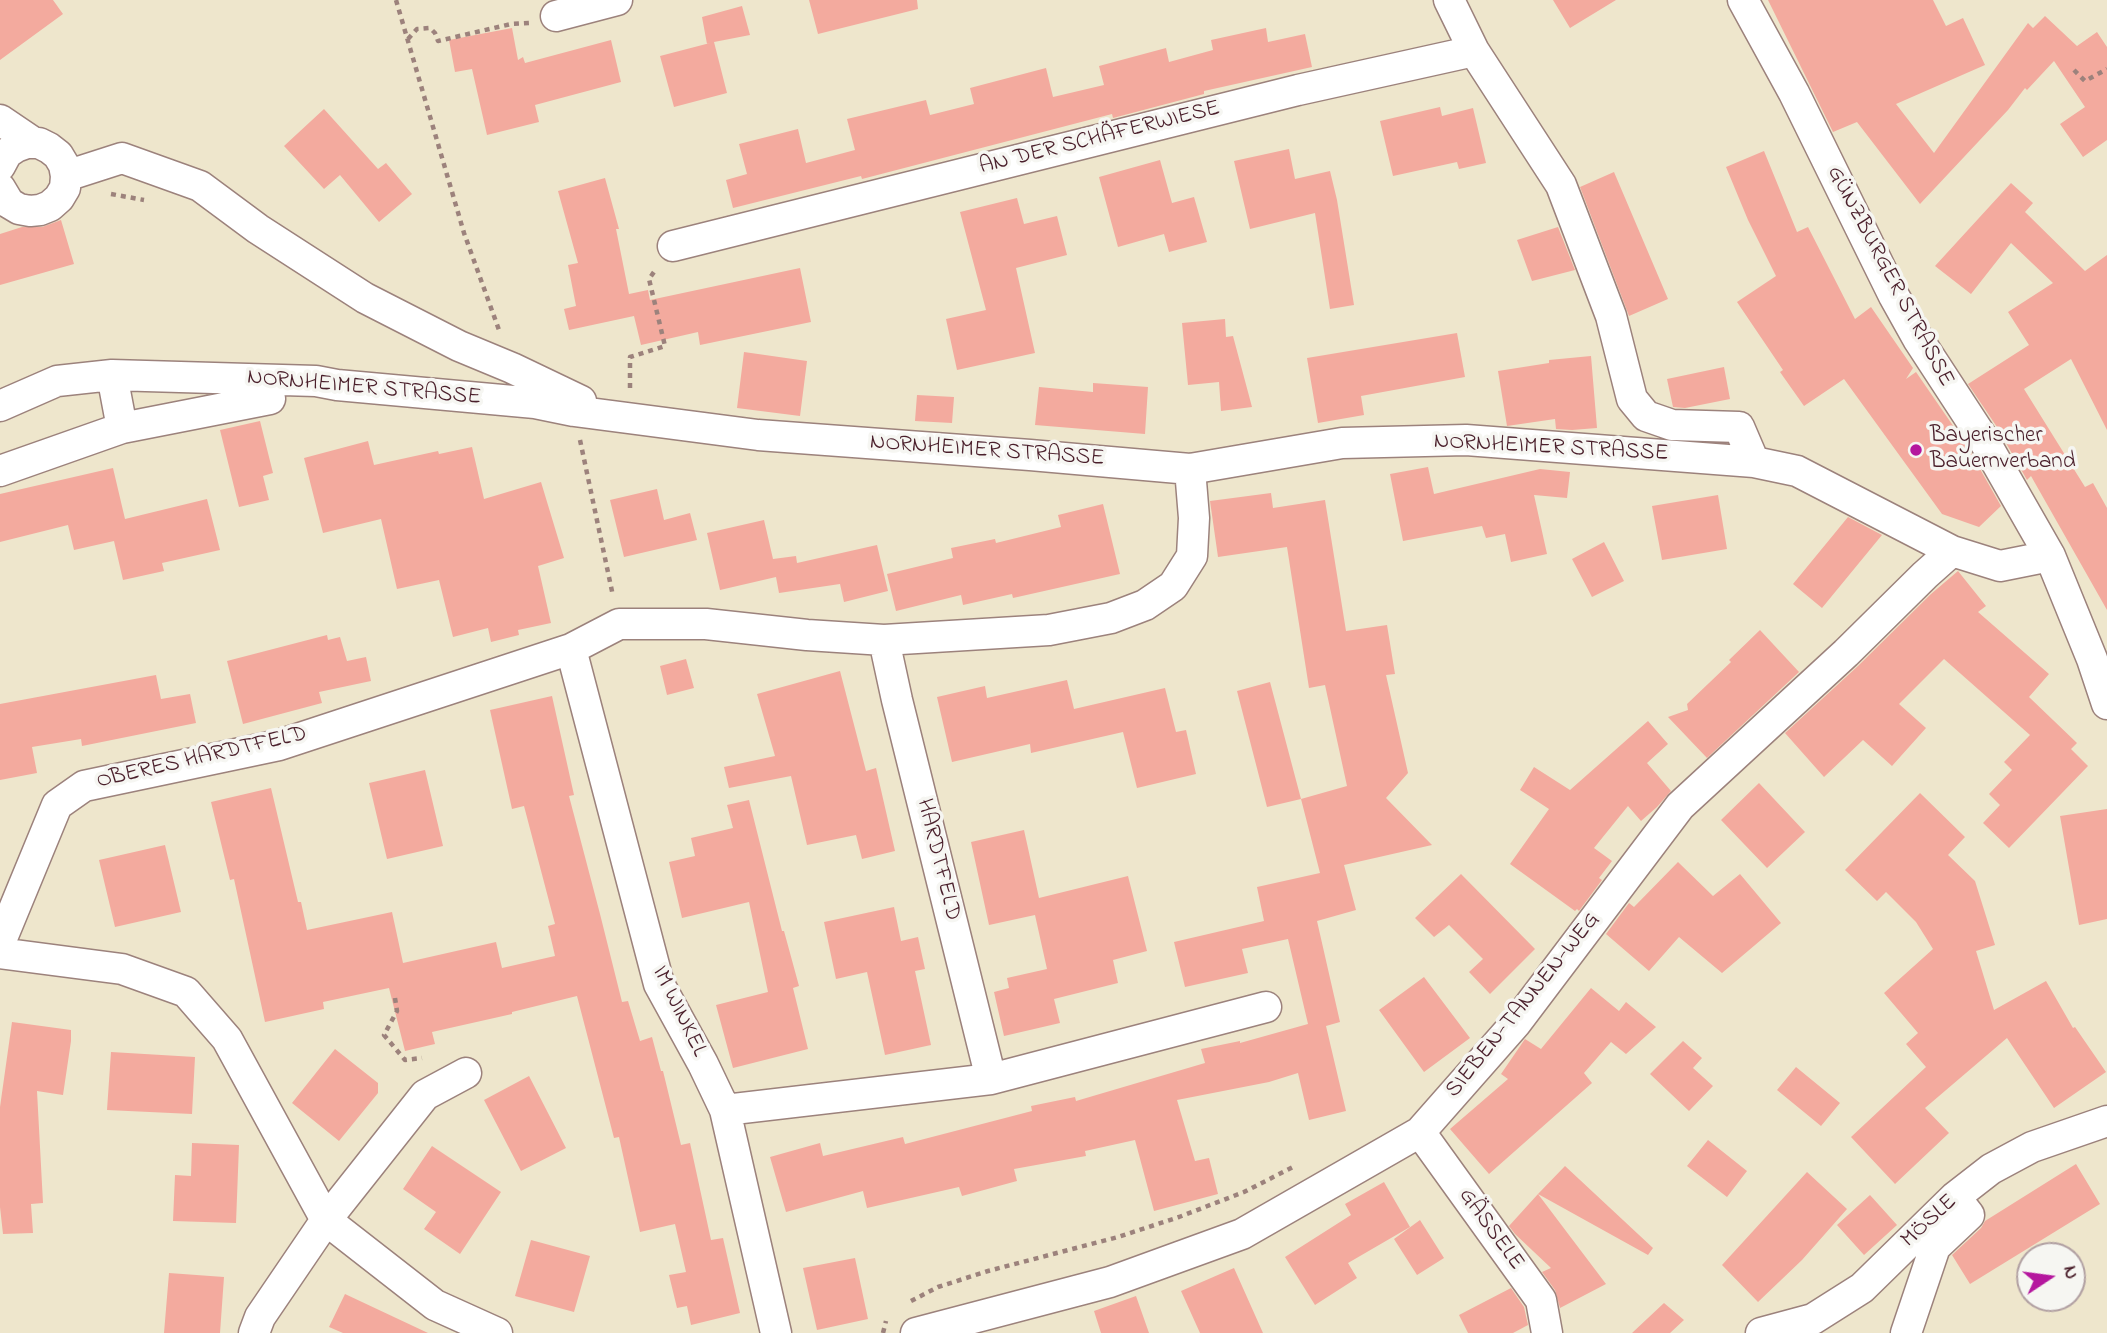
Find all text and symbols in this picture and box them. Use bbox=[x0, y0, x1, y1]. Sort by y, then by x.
street label: AN DER SCHÄFERWIESE bbox=[977, 96, 1223, 182]
street label: GÜNZBURGER STRASSE bbox=[1819, 162, 1959, 392]
street label: NORNHEIMER STRASSE bbox=[246, 365, 482, 413]
place label: Bayerischer Bauernverband bbox=[1930, 423, 2076, 477]
street label: NORNHEIMER STRASSE bbox=[1433, 429, 1669, 469]
street label: NORNHEIMER STRASSE bbox=[869, 430, 1105, 474]
marker: Bayerischer Bauernverband bbox=[1908, 442, 1924, 458]
street label: OBERES HARDTFELD bbox=[94, 721, 310, 797]
street label: HARDTFELD bbox=[909, 796, 965, 924]
street label: SIEBEN-TANNEN-WEG bbox=[1441, 908, 1607, 1104]
street label: IM WINKEL bbox=[644, 962, 712, 1062]
street label: GÄSSELE bbox=[1451, 1184, 1529, 1276]
street label: MÖSLE bbox=[1896, 1189, 1964, 1255]
north arrow bbox=[2016, 1242, 2086, 1312]
text: N bbox=[2055, 1263, 2085, 1282]

